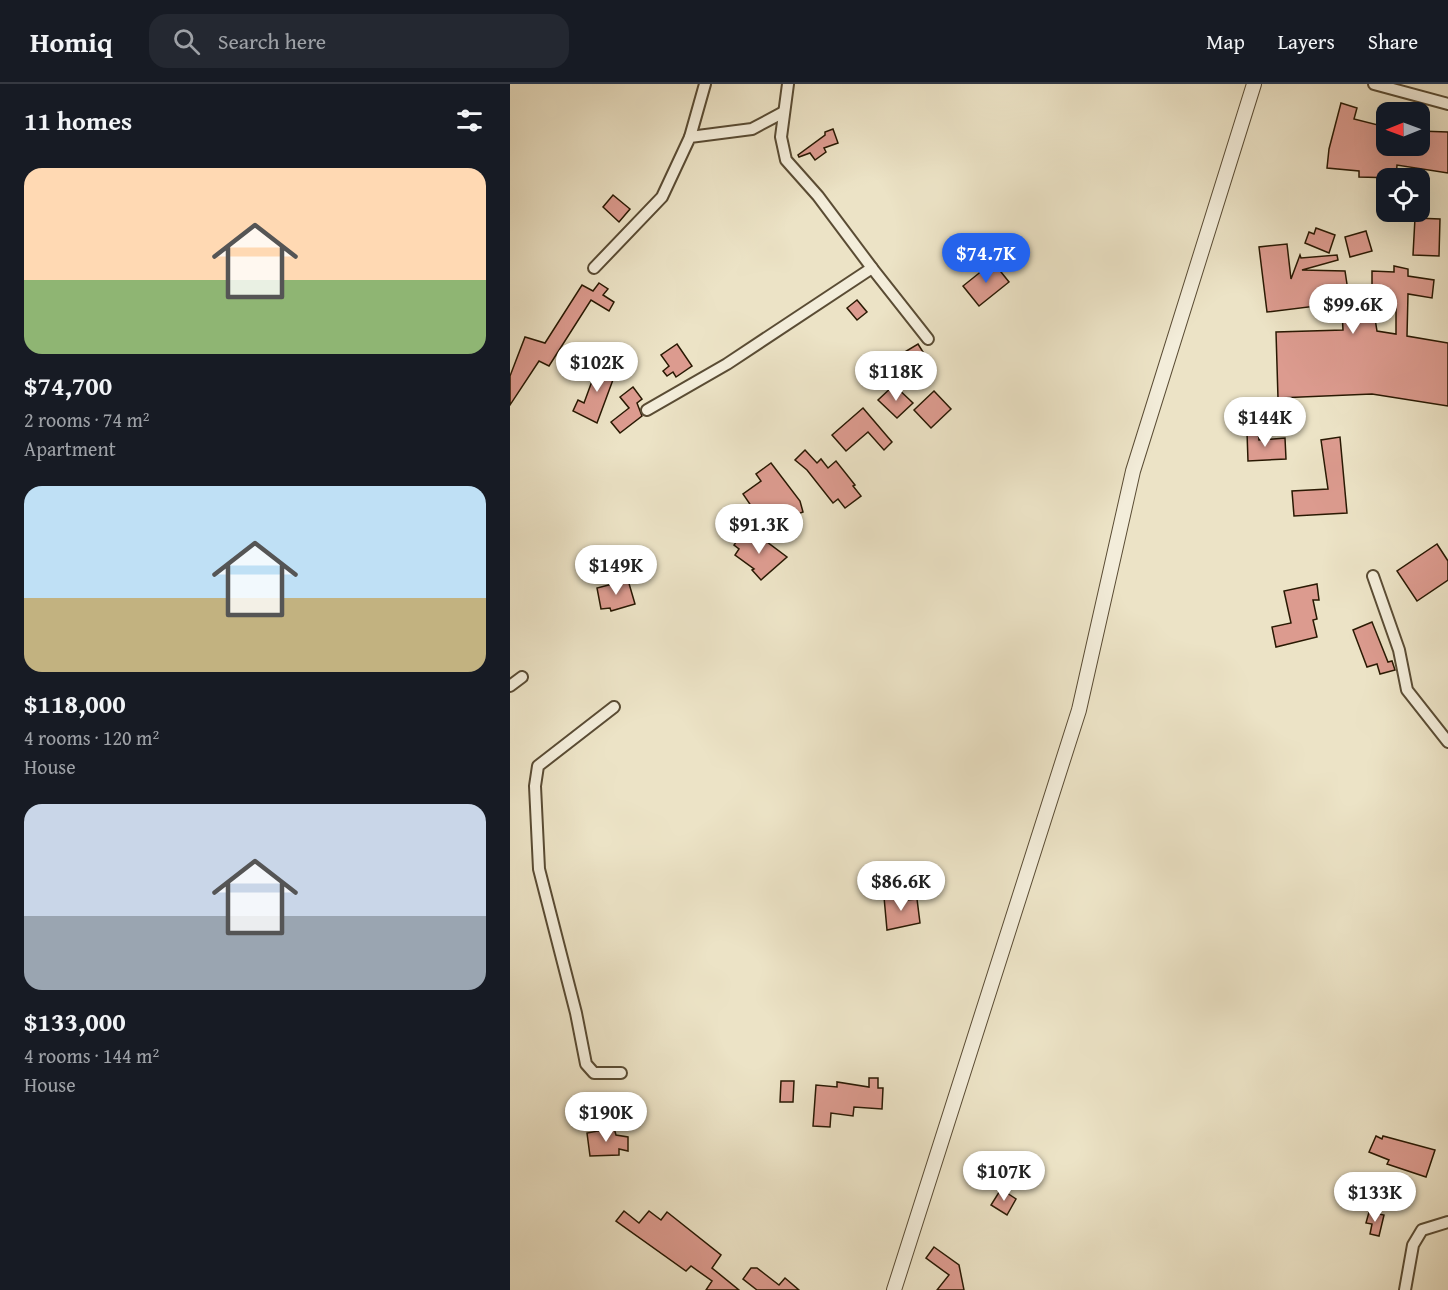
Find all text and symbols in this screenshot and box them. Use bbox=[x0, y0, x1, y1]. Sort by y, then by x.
search box bbox=[149, 14, 569, 68]
text: Homiq bbox=[30, 21, 113, 62]
icon: search bbox=[170, 25, 203, 58]
text: Search here bbox=[218, 25, 326, 57]
text: Map bbox=[1206, 26, 1245, 57]
text: Layers bbox=[1278, 26, 1335, 57]
text: Share bbox=[1368, 26, 1418, 57]
text: 11 homes bbox=[24, 101, 132, 140]
north arrow bbox=[1376, 102, 1430, 156]
map controls bbox=[1376, 102, 1430, 222]
icon: filters bbox=[453, 104, 486, 137]
button: locate bbox=[1376, 168, 1430, 222]
icon: home bbox=[201, 207, 309, 315]
pin: $74.7K bbox=[937, 233, 1035, 284]
text: $74.7K bbox=[956, 238, 1016, 267]
pin: $99.6K bbox=[1304, 284, 1402, 335]
text: $99.6K bbox=[1323, 289, 1383, 318]
pin: $102K bbox=[555, 342, 639, 393]
text: $102K bbox=[570, 347, 624, 376]
pin: $118K bbox=[854, 351, 938, 402]
text: $118K bbox=[869, 356, 923, 385]
text: $74,700 bbox=[24, 366, 112, 405]
pin: $144K bbox=[1223, 397, 1307, 448]
text: $144K bbox=[1238, 402, 1292, 431]
text: 2 rooms · 74 m² bbox=[24, 405, 150, 434]
text: Apartment bbox=[24, 434, 116, 463]
pin: $91.3K bbox=[710, 504, 808, 555]
text: $91.3K bbox=[729, 509, 789, 538]
icon: home bbox=[201, 525, 309, 633]
pin: $149K bbox=[574, 545, 658, 596]
text: $149K bbox=[589, 550, 643, 579]
text: $118,000 bbox=[24, 684, 126, 723]
text: 4 rooms · 120 m² bbox=[24, 723, 159, 752]
text: House bbox=[24, 752, 76, 781]
icon: home bbox=[201, 843, 309, 951]
pin: $86.6K bbox=[852, 861, 950, 912]
text: $86.6K bbox=[871, 866, 931, 895]
text: $133,000 bbox=[24, 1002, 126, 1041]
text: 4 rooms · 144 m² bbox=[24, 1041, 159, 1070]
text: House bbox=[24, 1070, 76, 1099]
pin: $190K bbox=[564, 1092, 648, 1143]
text: $190K bbox=[579, 1097, 633, 1126]
pin: $107K bbox=[962, 1151, 1046, 1202]
text: $107K bbox=[977, 1156, 1031, 1185]
pin: $133K bbox=[1333, 1172, 1417, 1223]
text: $133K bbox=[1348, 1177, 1402, 1206]

